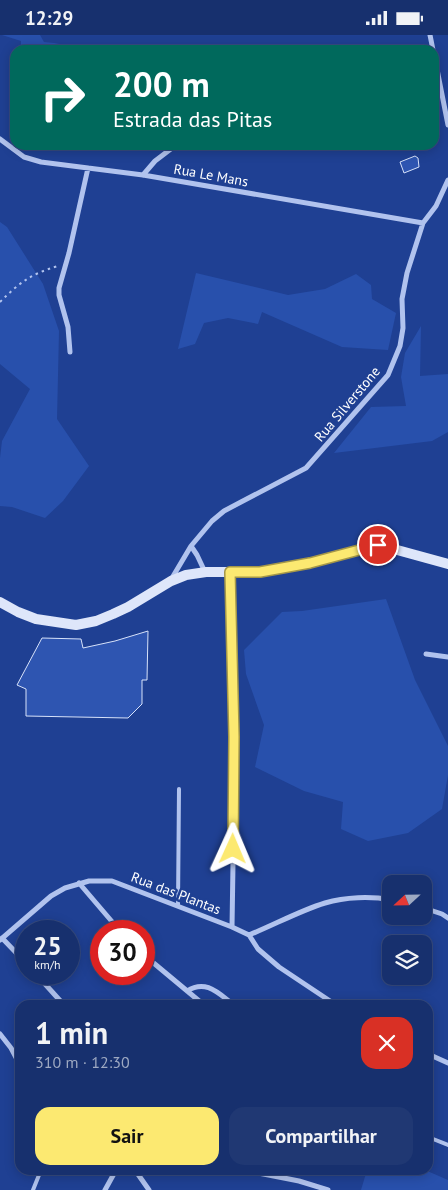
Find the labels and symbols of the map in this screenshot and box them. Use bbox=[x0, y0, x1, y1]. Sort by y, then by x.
street label: Rua Le Mans bbox=[172, 160, 250, 190]
street label: Rua Silverstone bbox=[310, 363, 384, 445]
pin bbox=[357, 524, 399, 566]
position arrow bbox=[206, 822, 258, 874]
street label: Rua das Plantas bbox=[129, 868, 223, 918]
north arrow bbox=[382, 875, 432, 925]
speed limit sign: 30 bbox=[90, 920, 155, 985]

